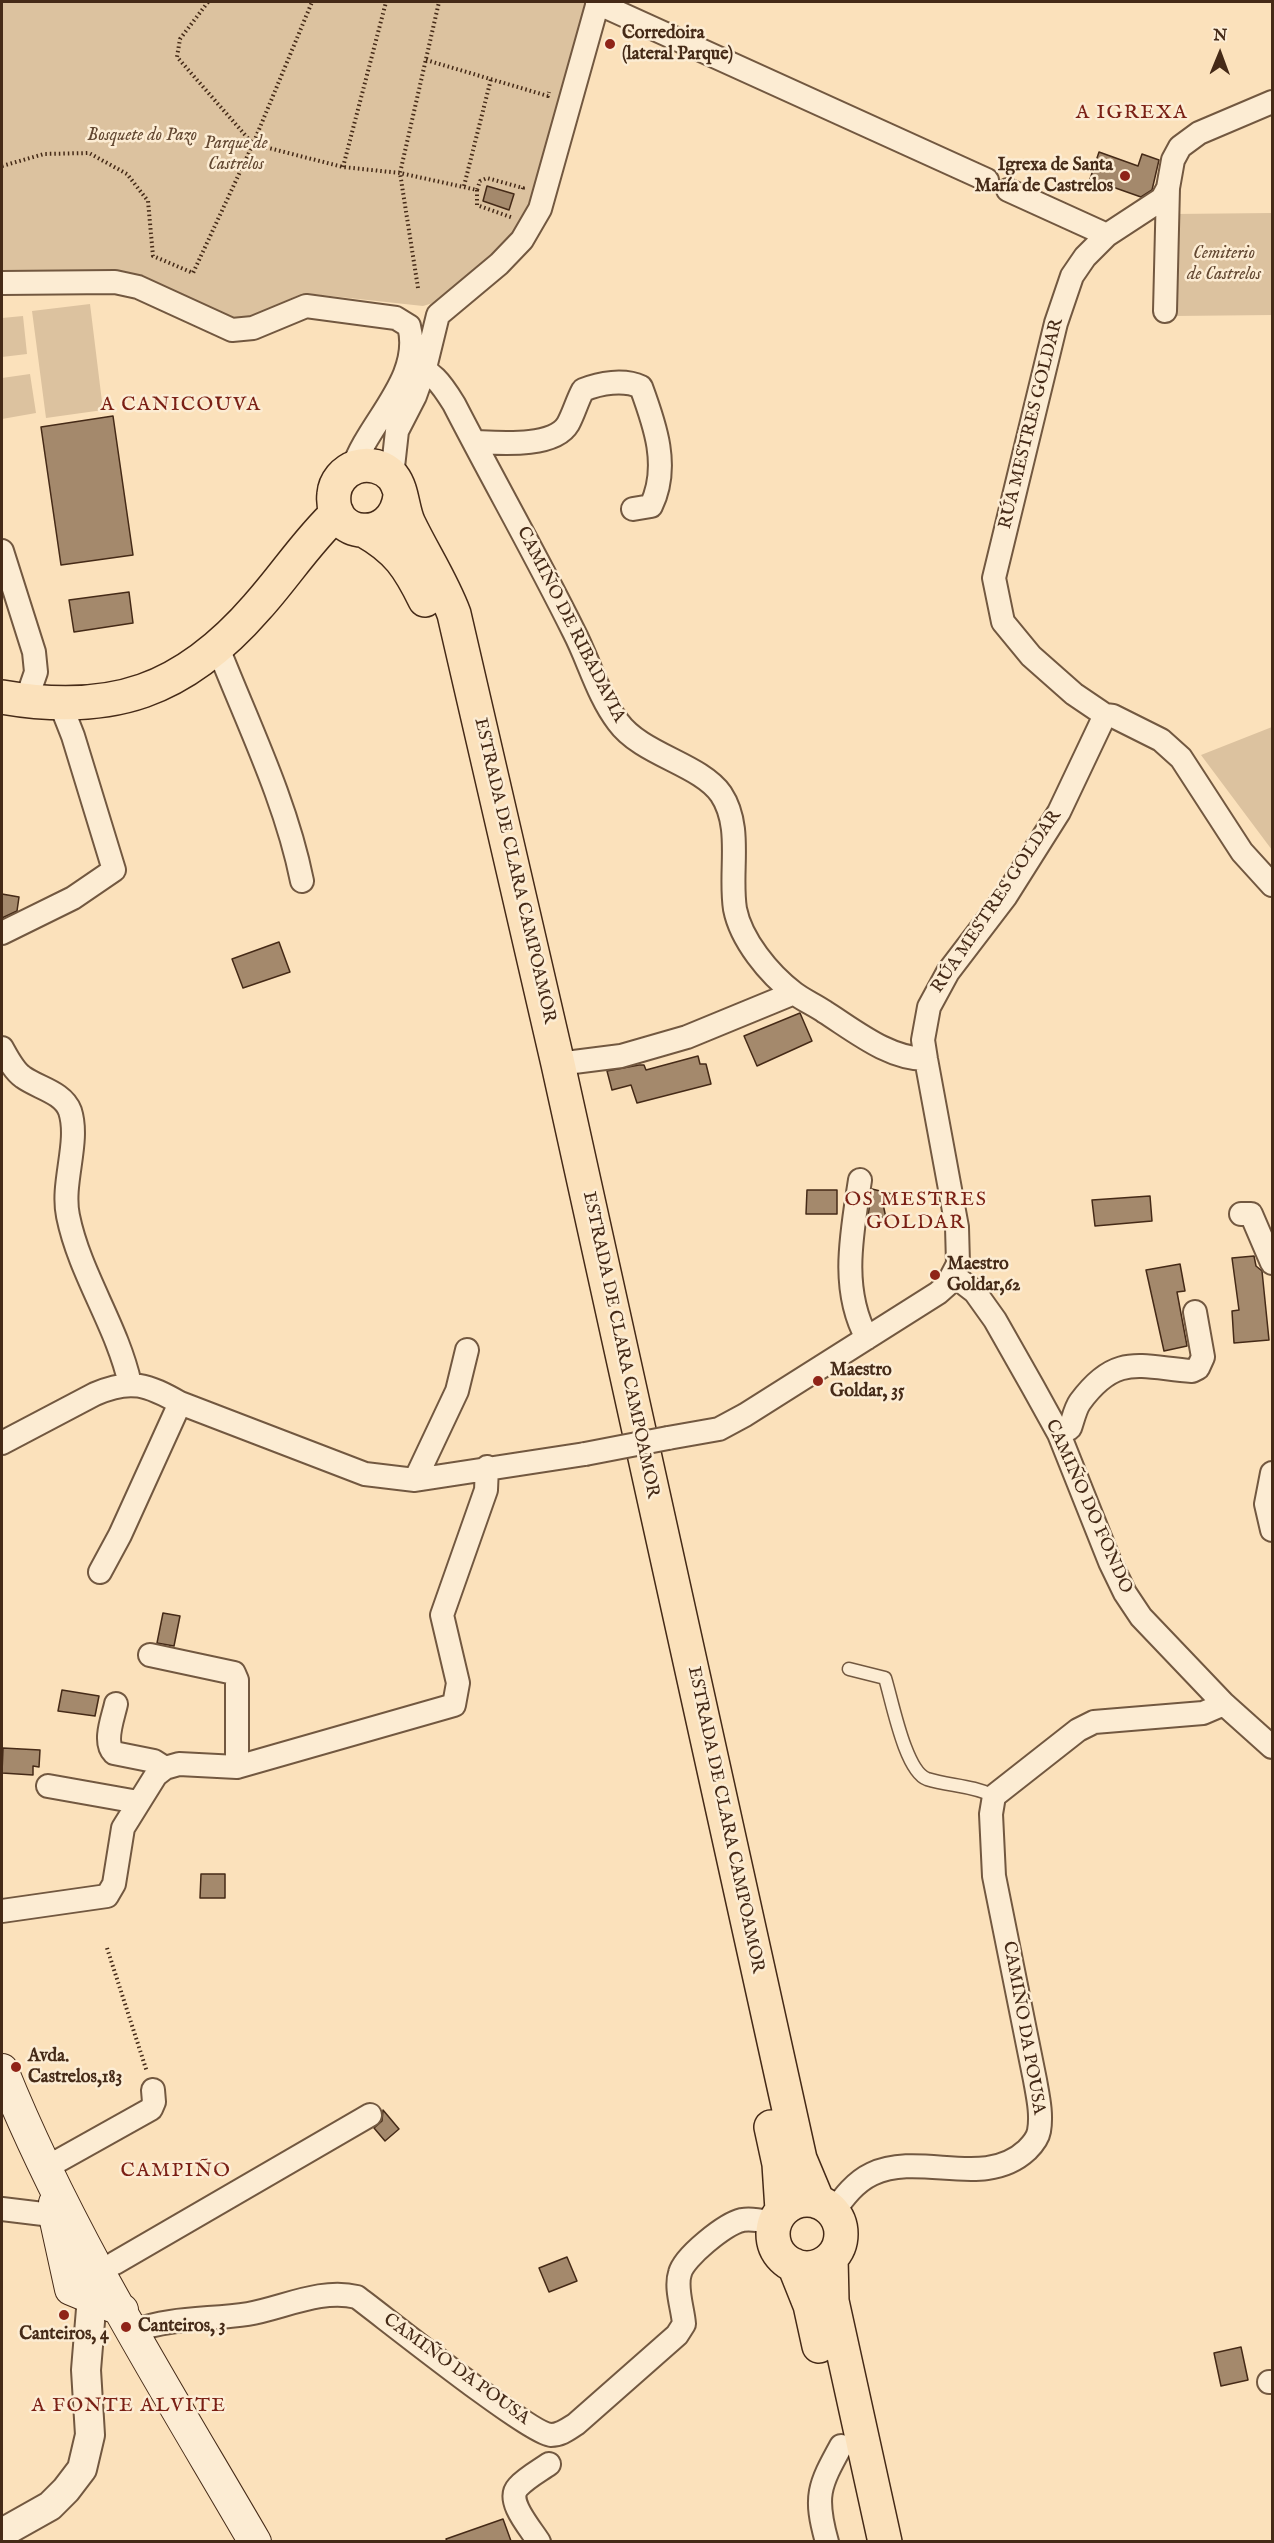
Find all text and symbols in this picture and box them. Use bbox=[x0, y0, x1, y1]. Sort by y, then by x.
place label: Corredoira (lateral Parque) bbox=[622, 23, 733, 66]
north arrow bbox=[1190, 24, 1250, 84]
text: N bbox=[1213, 26, 1227, 46]
marker: Corredoira (lateral Parque) bbox=[603, 37, 617, 51]
district label: A IGREXA bbox=[1076, 102, 1188, 126]
park label: Bosquete do Pazo bbox=[87, 125, 197, 147]
park label: Parque de Castrelos bbox=[204, 133, 268, 176]
place label: Igrexa de Santa María de Castrelos bbox=[974, 155, 1113, 198]
marker: Igrexa de Santa María de Castrelos bbox=[1118, 169, 1132, 183]
park label: Cemiterio de Castrelos bbox=[1187, 243, 1261, 286]
street label: RÚA MESTRES GOLDAR bbox=[995, 317, 1069, 531]
district label: A CANICOUVA bbox=[100, 394, 262, 418]
street label: CAMIÑO DE RIBADAVIA bbox=[511, 523, 629, 727]
street label: ESTRADA DE CLARA CAMPOAMOR bbox=[468, 716, 560, 1026]
street label: RÚA MESTRES GOLDAR bbox=[928, 806, 1066, 998]
district label: OS MESTRES GOLDAR bbox=[845, 1189, 987, 1236]
street label: ESTRADA DE CLARA CAMPOAMOR bbox=[577, 1190, 663, 1500]
place label: Maestro Goldar,62 bbox=[947, 1254, 1020, 1296]
marker: Maestro Goldar,62 bbox=[928, 1268, 942, 1282]
place label: Maestro Goldar, 35 bbox=[830, 1360, 905, 1402]
marker: Maestro Goldar, 35 bbox=[811, 1374, 825, 1388]
street label: CAMIÑO DO FONDO bbox=[1040, 1417, 1136, 1597]
street label: ESTRADA DE CLARA CAMPOAMOR bbox=[682, 1665, 768, 1975]
street label: CAMIÑO DA POUSA bbox=[997, 1940, 1049, 2116]
place label: Avda. Castrelos,183 bbox=[28, 2046, 122, 2088]
marker: Avda. Castrelos,183 bbox=[9, 2060, 23, 2074]
district label: CAMPIÑO bbox=[121, 2160, 231, 2184]
marker: Canteiros, 4 bbox=[57, 2308, 71, 2322]
street label: CAMIÑO DA POUSA bbox=[379, 2310, 533, 2430]
place label: Canteiros, 3 bbox=[138, 2316, 226, 2338]
marker: Canteiros, 3 bbox=[119, 2320, 133, 2334]
place label: Canteiros, 4 bbox=[19, 2324, 109, 2346]
district label: A FONTE ALVITE bbox=[31, 2395, 227, 2419]

